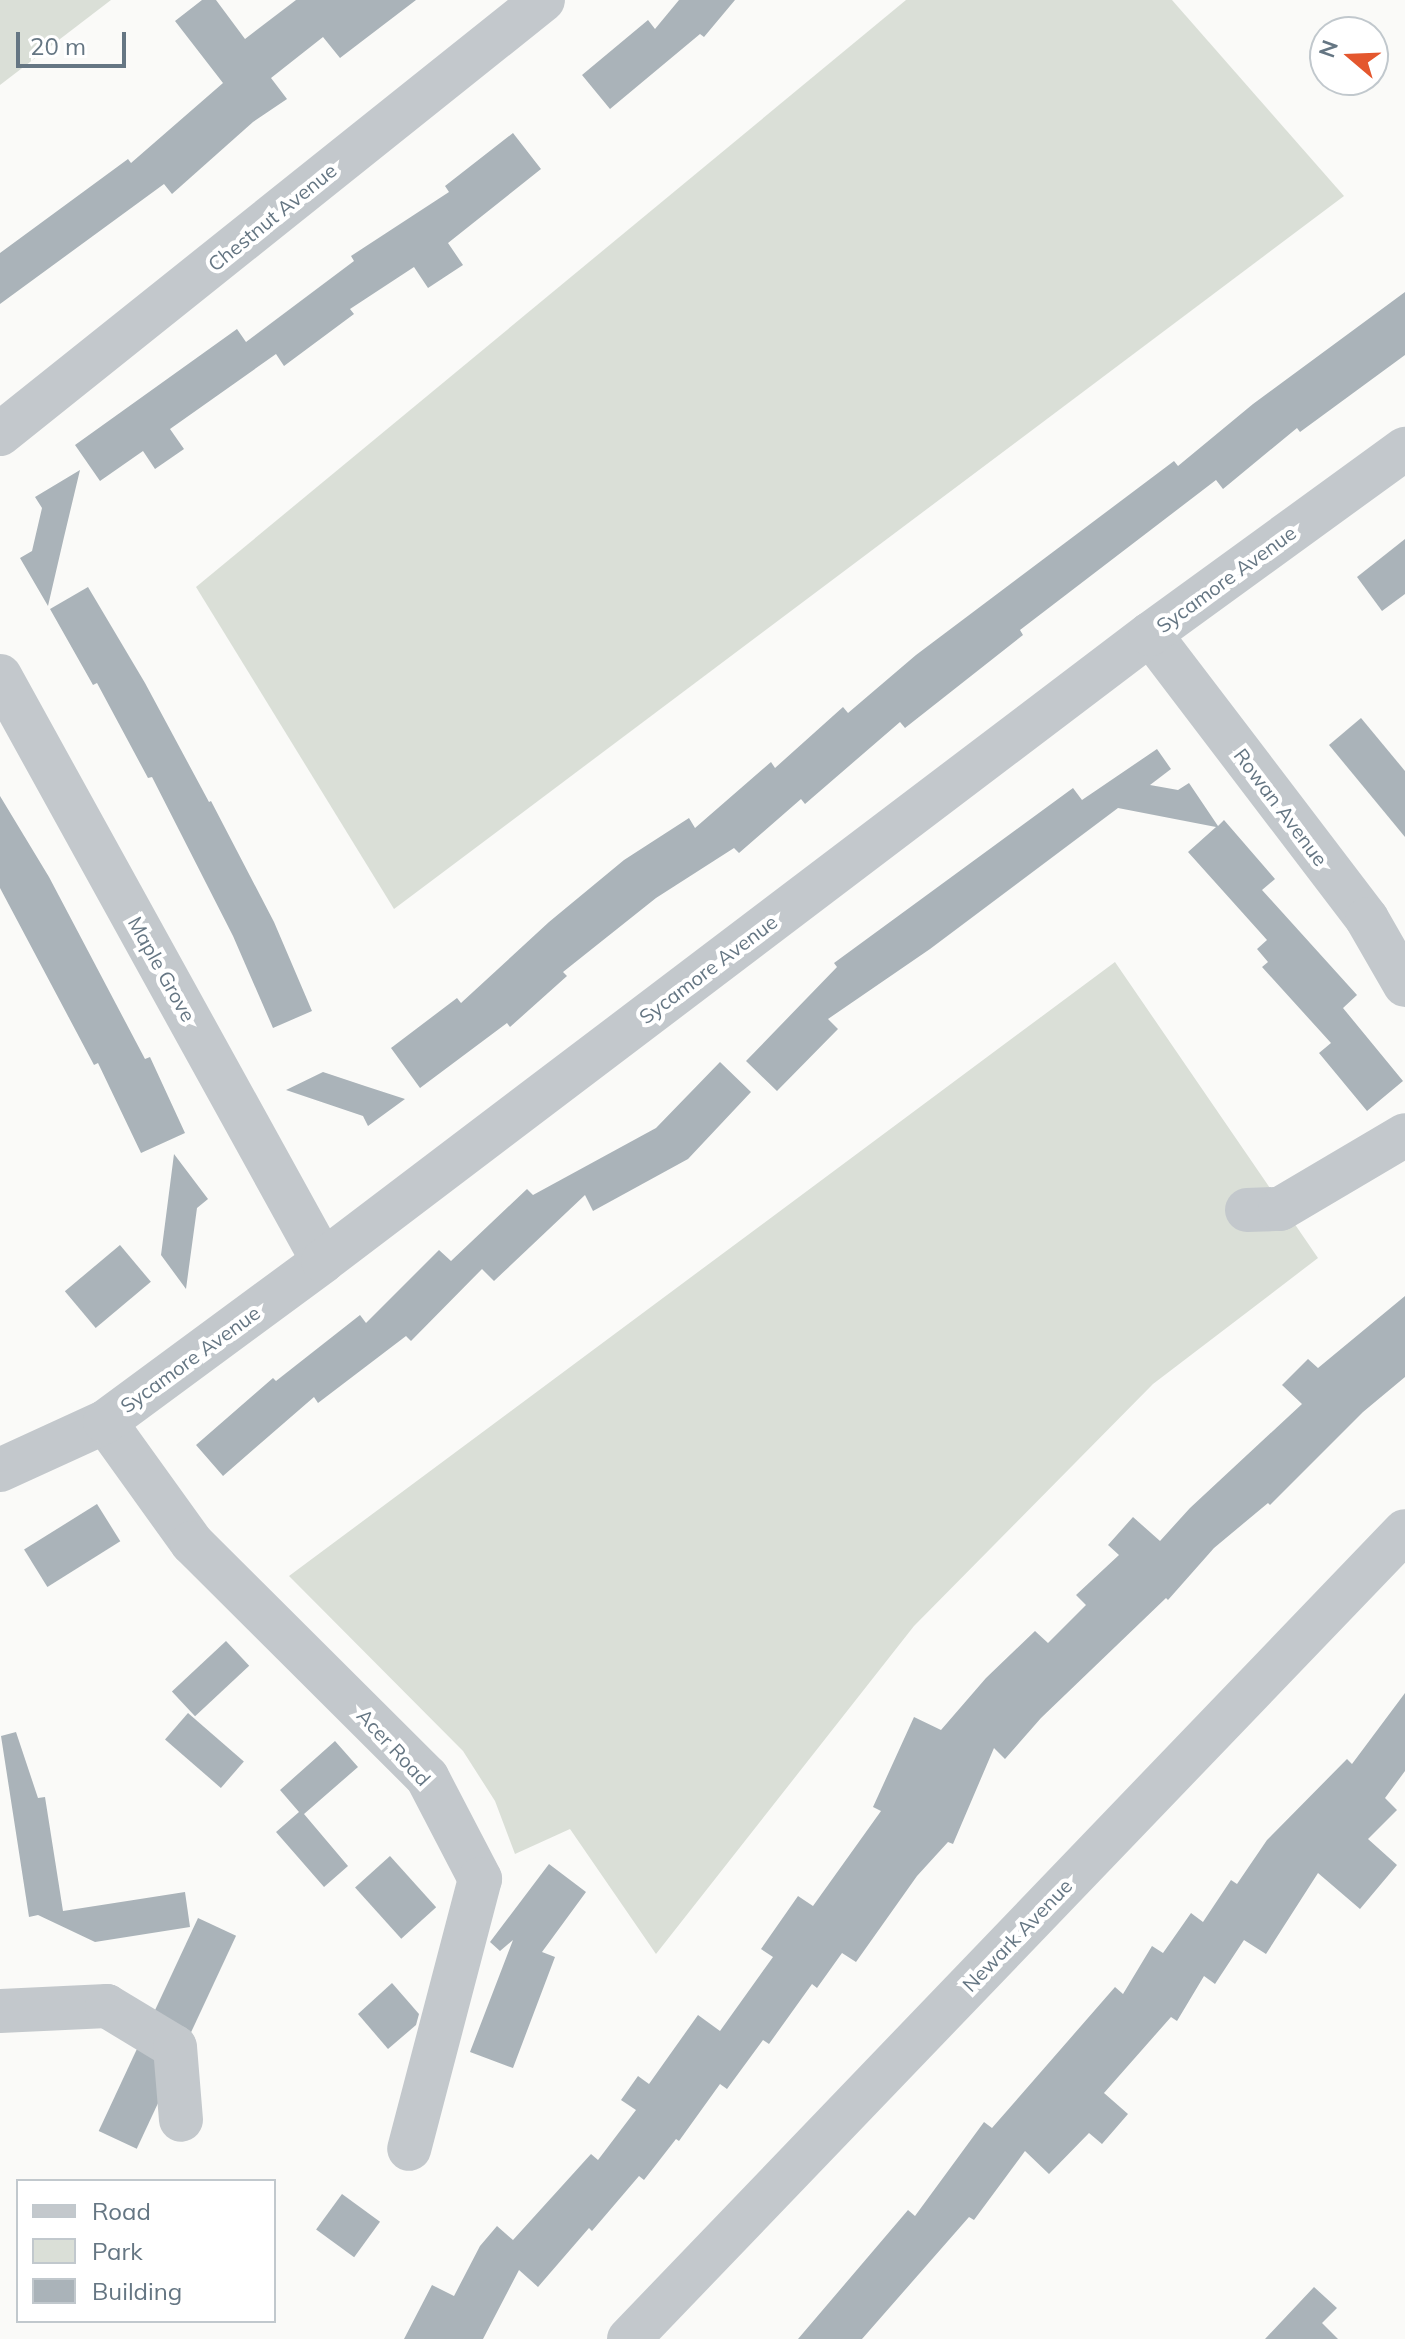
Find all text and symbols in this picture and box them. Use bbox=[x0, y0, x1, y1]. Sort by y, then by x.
scale bar bbox=[20, 16, 130, 66]
north arrow bbox=[1309, 16, 1389, 96]
text: 20 m bbox=[30, 31, 86, 61]
text: N bbox=[1312, 36, 1344, 61]
street label: Chestnut Avenue bbox=[203, 158, 341, 276]
street label: Sycamore Avenue bbox=[1152, 520, 1300, 638]
street label: Rowan Avenue bbox=[1229, 744, 1333, 870]
street label: Sycamore Avenue bbox=[634, 909, 782, 1029]
street label: Maple Grove bbox=[123, 912, 201, 1026]
street label: Sycamore Avenue bbox=[116, 1300, 264, 1418]
street label: Acer Road bbox=[352, 1703, 436, 1791]
street label: Newark Avenue bbox=[957, 1874, 1077, 1996]
legend bbox=[16, 2179, 276, 2323]
text: Road bbox=[92, 2196, 151, 2226]
text: Park bbox=[92, 2236, 143, 2266]
text: Building bbox=[92, 2276, 182, 2306]

